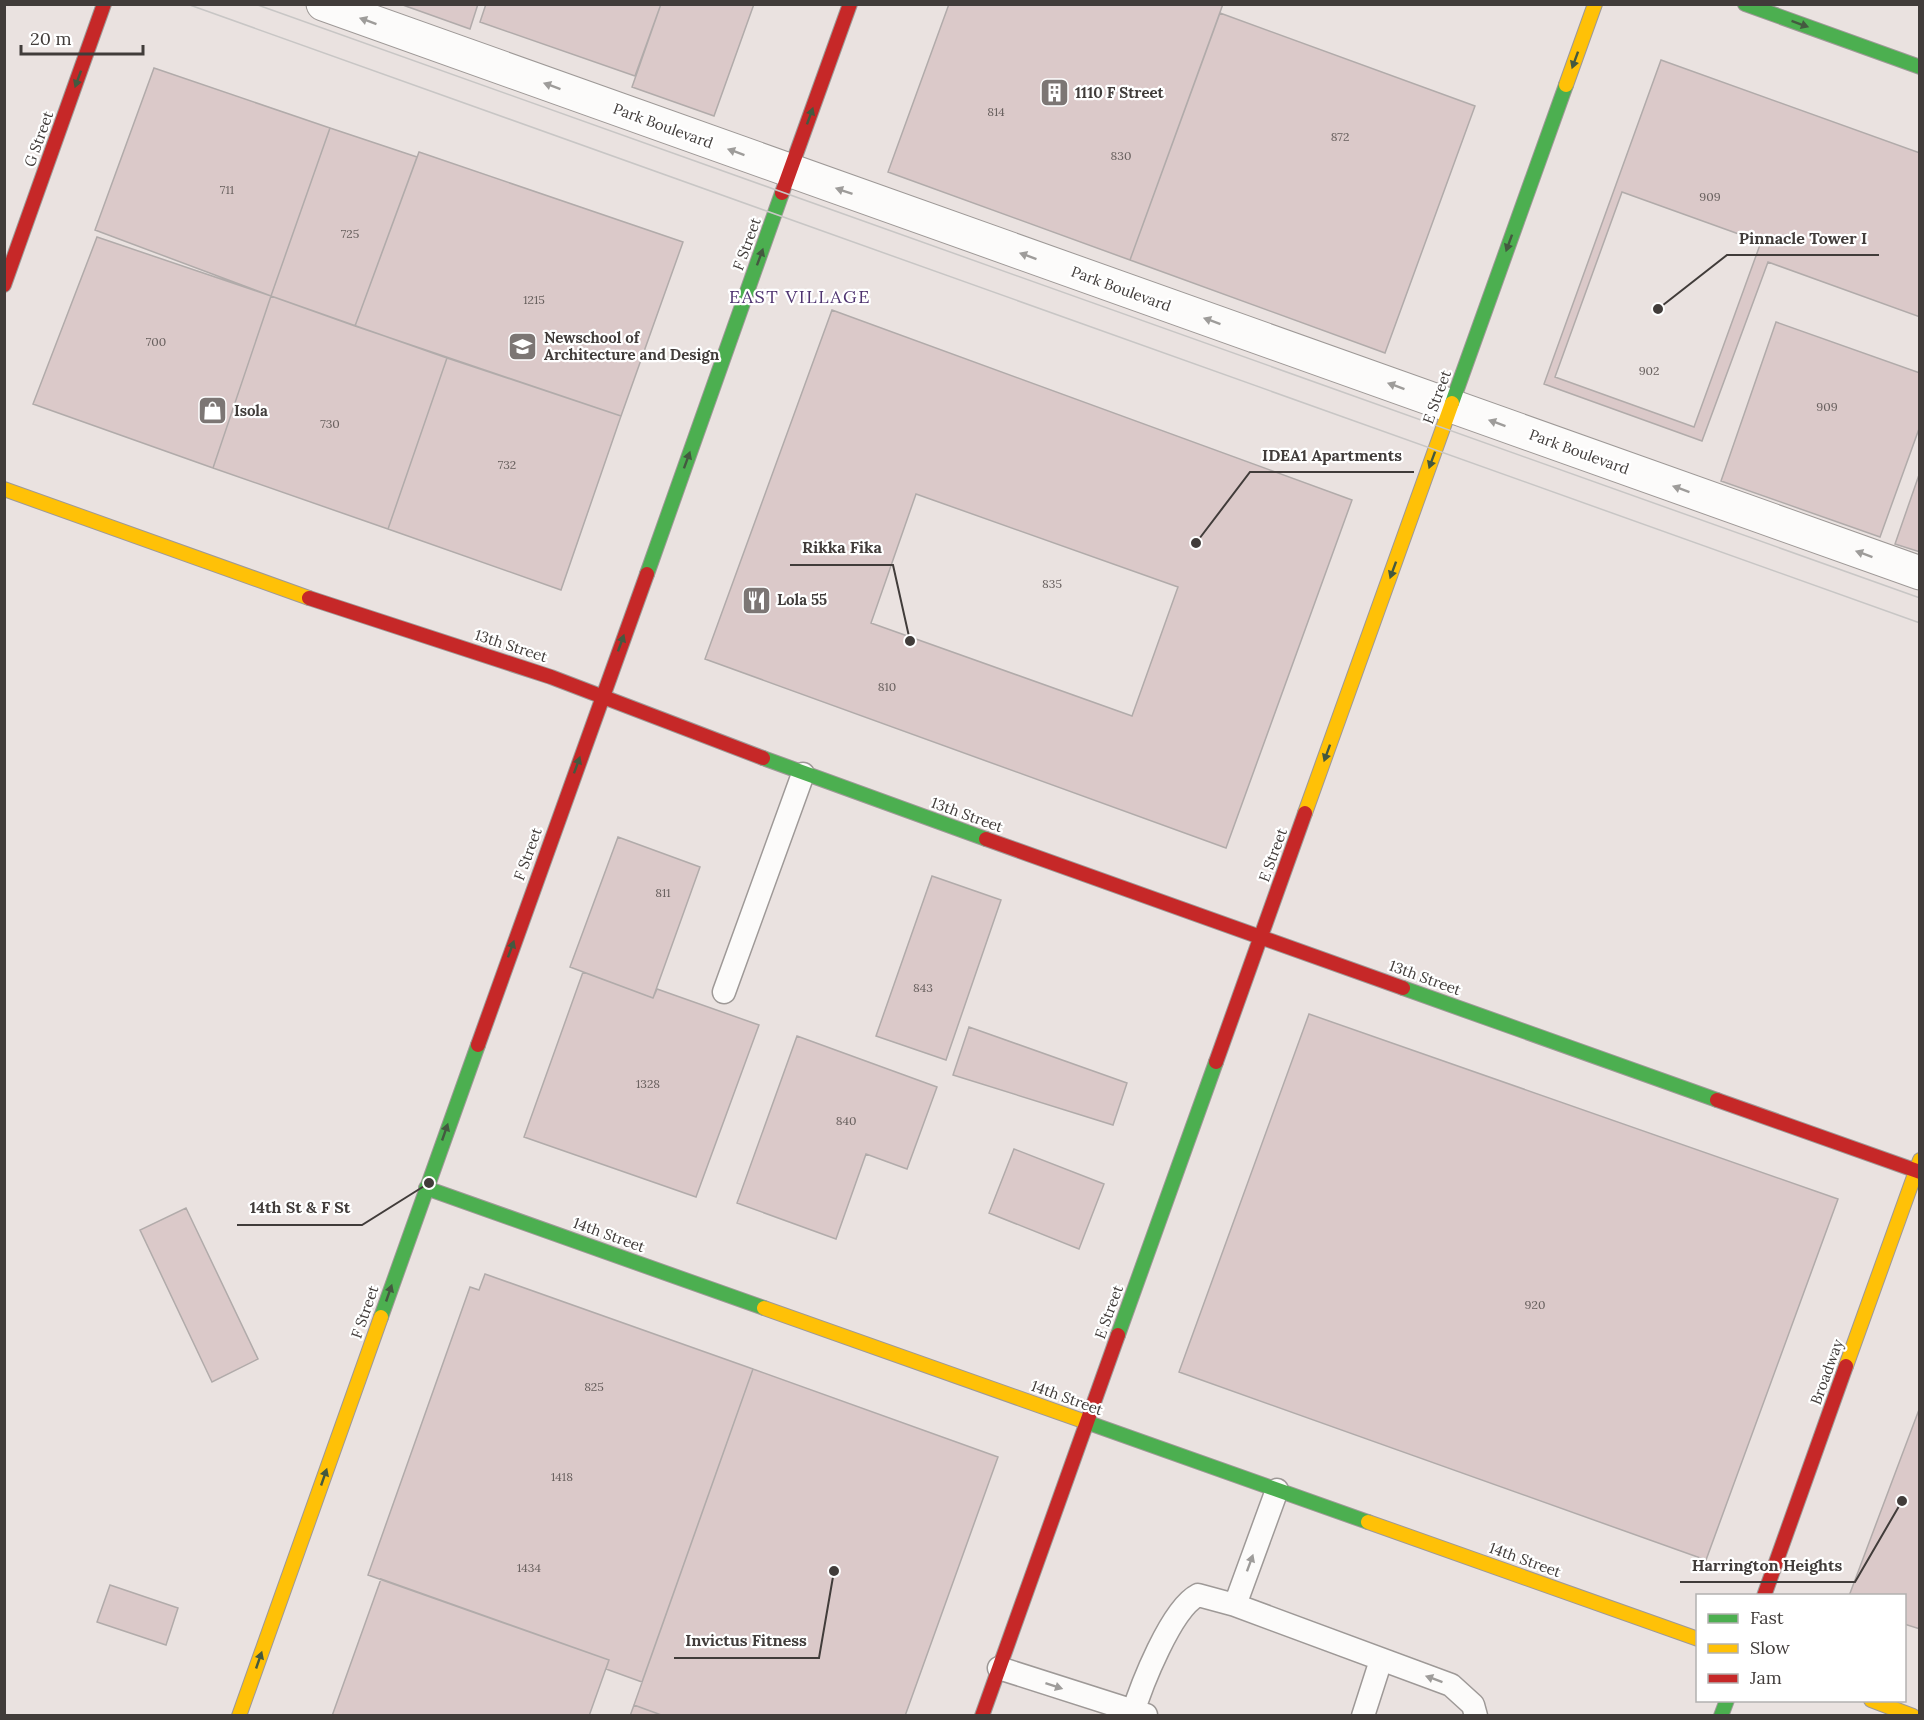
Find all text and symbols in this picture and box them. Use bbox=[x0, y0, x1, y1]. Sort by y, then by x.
one-way arrow bbox=[359, 15, 377, 25]
scale bar bbox=[21, 18, 142, 56]
one-way arrow bbox=[1791, 20, 1809, 30]
text: 20 m bbox=[30, 27, 72, 50]
one-way arrow bbox=[1570, 51, 1580, 69]
one-way arrow bbox=[72, 70, 82, 88]
building icon: 1110 F Street bbox=[1038, 77, 1070, 109]
one-way arrow bbox=[543, 81, 561, 91]
place label: 1110 F Street bbox=[1075, 83, 1165, 102]
street label: Park Boulevard bbox=[611, 99, 716, 152]
house number: 814 bbox=[987, 104, 1005, 119]
one-way arrow bbox=[805, 107, 815, 125]
street label: G Street bbox=[20, 108, 57, 169]
house number: 872 bbox=[1331, 129, 1349, 144]
one-way arrow bbox=[727, 146, 745, 156]
house number: 830 bbox=[1111, 148, 1131, 163]
house number: 711 bbox=[220, 182, 234, 197]
one-way arrow bbox=[835, 185, 853, 195]
house number: 909 bbox=[1699, 189, 1721, 204]
street label: F Street bbox=[728, 215, 765, 273]
callout: Pinnacle Tower I bbox=[1727, 221, 1879, 255]
house number: 725 bbox=[341, 226, 359, 241]
text: Pinnacle Tower I bbox=[1739, 228, 1867, 248]
one-way arrow bbox=[1504, 234, 1514, 252]
one-way arrow bbox=[755, 247, 765, 265]
one-way arrow bbox=[1019, 250, 1037, 260]
street label: Park Boulevard bbox=[1069, 262, 1174, 315]
district label: EAST VILLAGE bbox=[729, 285, 871, 308]
house number: 1215 bbox=[523, 292, 545, 307]
one-way arrow bbox=[1203, 316, 1221, 325]
place label: Newschool of Architecture and Design bbox=[544, 328, 720, 364]
school or university icon: Newschool of Architecture and Design bbox=[507, 331, 539, 363]
house number: 700 bbox=[146, 334, 166, 349]
house number: 902 bbox=[1639, 363, 1659, 378]
street label: E Street bbox=[1418, 367, 1455, 426]
one-way arrow bbox=[1387, 381, 1405, 391]
shop icon: Isola bbox=[197, 395, 229, 427]
house number: 909 bbox=[1816, 399, 1838, 414]
place label: Isola bbox=[234, 401, 268, 420]
house number: 730 bbox=[320, 416, 340, 431]
one-way arrow bbox=[1488, 418, 1506, 428]
street label: Park Boulevard bbox=[1527, 425, 1632, 478]
callout: IDEA1 Apartments bbox=[1250, 438, 1414, 472]
text: IDEA1 Apartments bbox=[1262, 445, 1402, 465]
one-way arrow bbox=[682, 451, 692, 469]
one-way arrow bbox=[1426, 452, 1436, 470]
house number: 732 bbox=[498, 457, 516, 472]
one-way arrow bbox=[1671, 483, 1689, 493]
callout: Rikka Fika bbox=[790, 531, 893, 565]
text: Rikka Fika bbox=[802, 537, 882, 557]
one-way arrow bbox=[1855, 548, 1873, 558]
one-way arrow bbox=[1388, 561, 1398, 579]
house number: 835 bbox=[1042, 576, 1062, 591]
restaurant icon: Lola 55 bbox=[740, 584, 772, 616]
place label: Lola 55 bbox=[777, 590, 827, 609]
street label: 13th Street bbox=[473, 625, 550, 666]
one-way arrow bbox=[616, 634, 626, 652]
house number: 810 bbox=[878, 679, 896, 694]
one-way arrow bbox=[1322, 744, 1332, 762]
one-way arrow bbox=[572, 756, 582, 774]
street label: 13th Street bbox=[929, 793, 1006, 836]
street label: F Street bbox=[509, 825, 546, 883]
street label: E Street bbox=[1254, 825, 1291, 884]
house number: 811 bbox=[655, 885, 671, 900]
one-way arrow bbox=[507, 940, 516, 958]
street label: 13th Street bbox=[1387, 956, 1464, 999]
house number: 843 bbox=[913, 980, 933, 995]
house number: 1328 bbox=[636, 1076, 660, 1091]
house number: 840 bbox=[836, 1113, 856, 1128]
one-way arrow bbox=[441, 1123, 451, 1141]
callout: 14th St & F St bbox=[237, 1191, 362, 1225]
text: 14th St & F St bbox=[250, 1197, 351, 1217]
street label: 14th Street bbox=[571, 1213, 648, 1256]
street label: E Street bbox=[1090, 1282, 1127, 1341]
street label: F Street bbox=[347, 1283, 382, 1341]
one-way arrow bbox=[384, 1284, 394, 1302]
house number: 920 bbox=[1525, 1297, 1545, 1312]
street label: Broadway bbox=[1806, 1336, 1847, 1407]
street label: 14th Street bbox=[1029, 1376, 1106, 1419]
house number: 825 bbox=[584, 1379, 604, 1394]
one-way arrow bbox=[319, 1467, 329, 1485]
house number: 1418 bbox=[551, 1469, 573, 1484]
street label: 14th Street bbox=[1487, 1538, 1564, 1581]
callout: Harrington Heights bbox=[1680, 1548, 1855, 1582]
one-way arrow bbox=[1246, 1554, 1256, 1572]
text: Harrington Heights bbox=[1692, 1555, 1843, 1575]
house number: 1434 bbox=[517, 1560, 542, 1575]
legend bbox=[1696, 1594, 1906, 1702]
text: Fast bbox=[1750, 1606, 1784, 1629]
callout: Invictus Fitness bbox=[674, 1624, 819, 1658]
text: Invictus Fitness bbox=[685, 1630, 807, 1650]
text: Slow bbox=[1750, 1636, 1790, 1659]
one-way arrow bbox=[254, 1651, 264, 1669]
text: Jam bbox=[1749, 1666, 1782, 1689]
one-way arrow bbox=[1425, 1674, 1443, 1684]
one-way arrow bbox=[1045, 1682, 1063, 1691]

